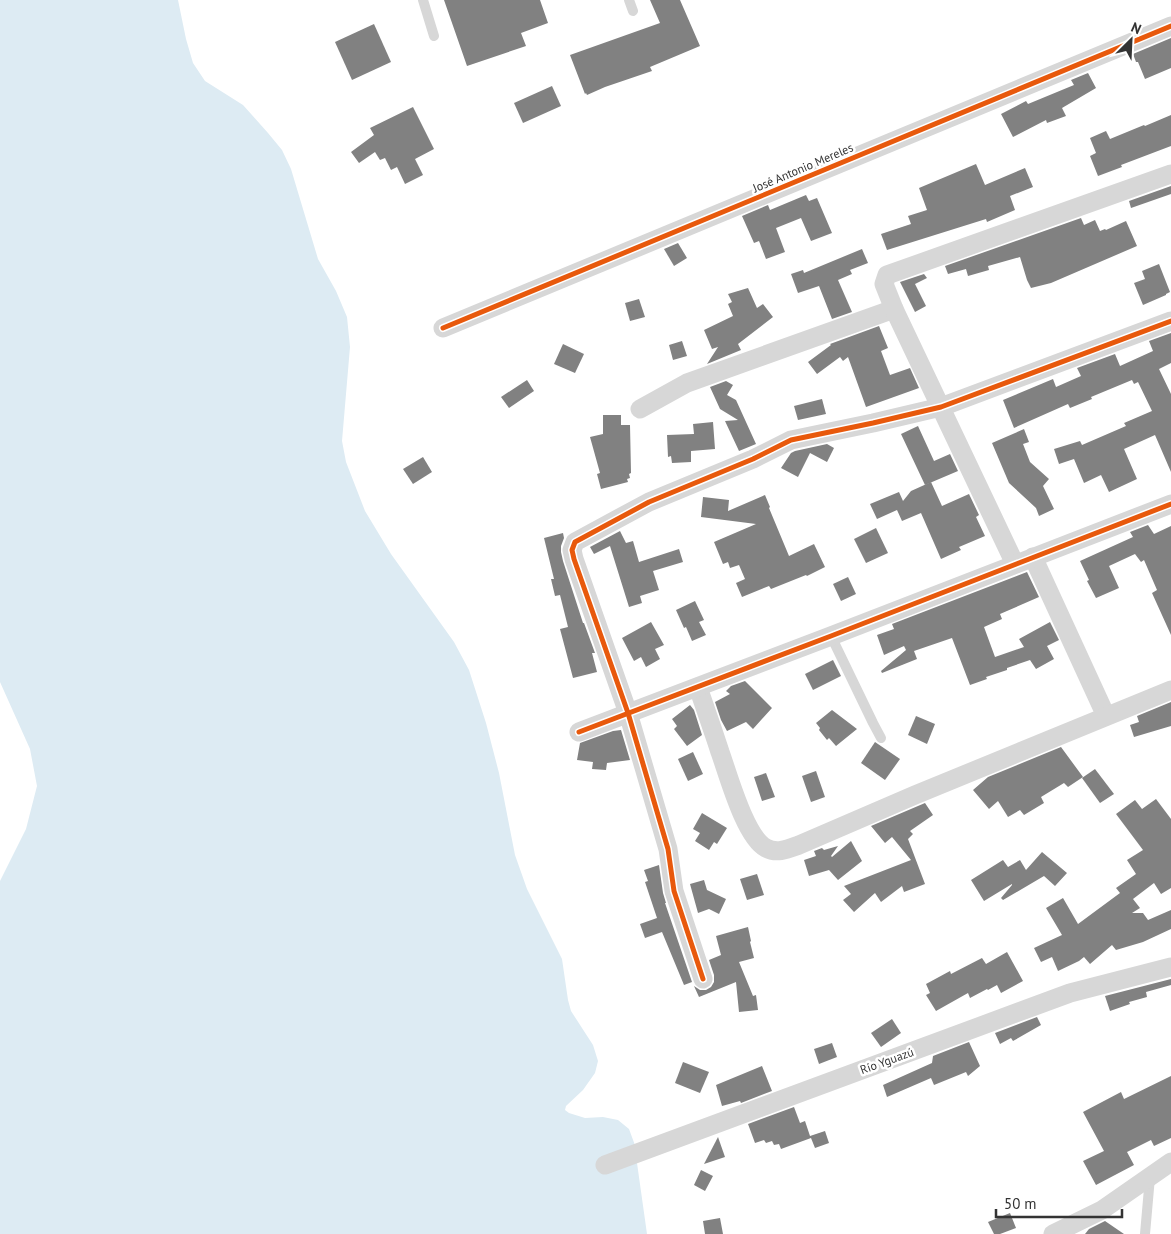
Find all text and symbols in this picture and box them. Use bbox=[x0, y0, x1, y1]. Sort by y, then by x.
north arrow bbox=[1106, 15, 1156, 65]
text: N bbox=[1128, 18, 1144, 38]
street label: José Antonio Mereles bbox=[749, 140, 855, 196]
street label: Río Yguazú bbox=[858, 1044, 916, 1077]
scale bar bbox=[996, 1186, 1122, 1218]
text: 50 m bbox=[1004, 1194, 1037, 1213]

